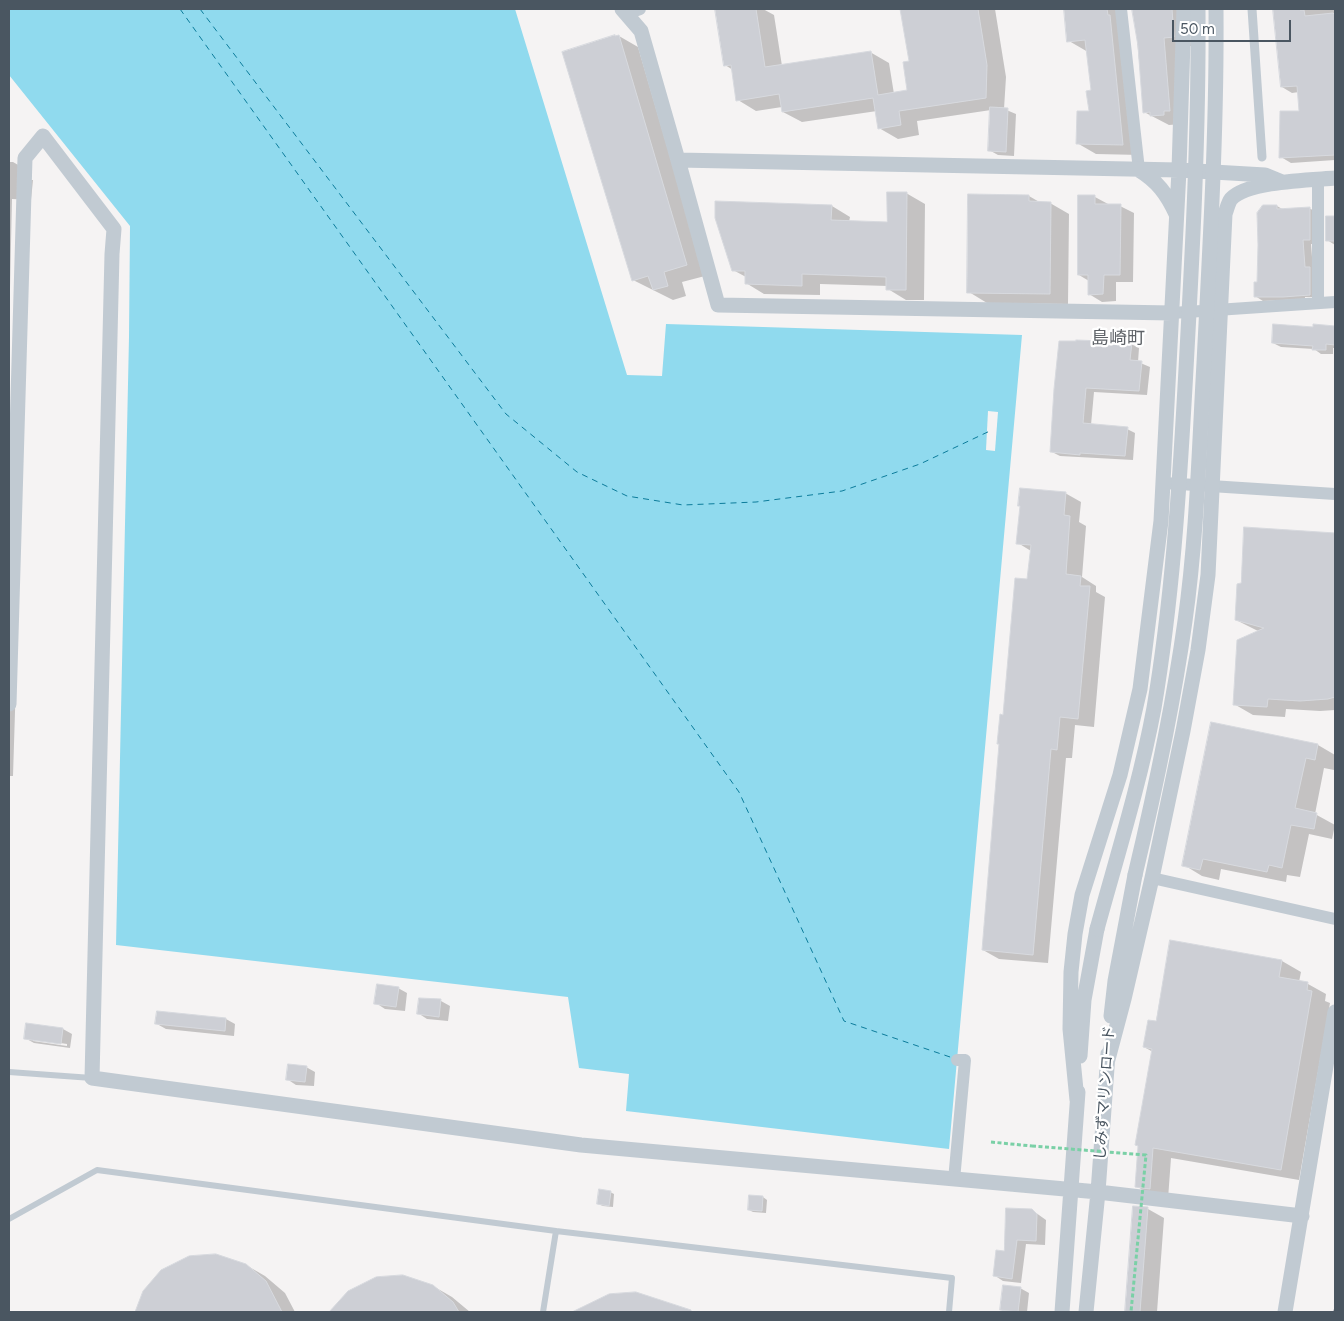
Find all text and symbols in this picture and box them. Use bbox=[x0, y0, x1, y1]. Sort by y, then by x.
scale bar bbox=[1174, 10, 1293, 42]
text: 50 m bbox=[1180, 20, 1215, 38]
district label: 島崎町 bbox=[1091, 328, 1145, 350]
street label: しみずマリンロード bbox=[1091, 1025, 1119, 1161]

